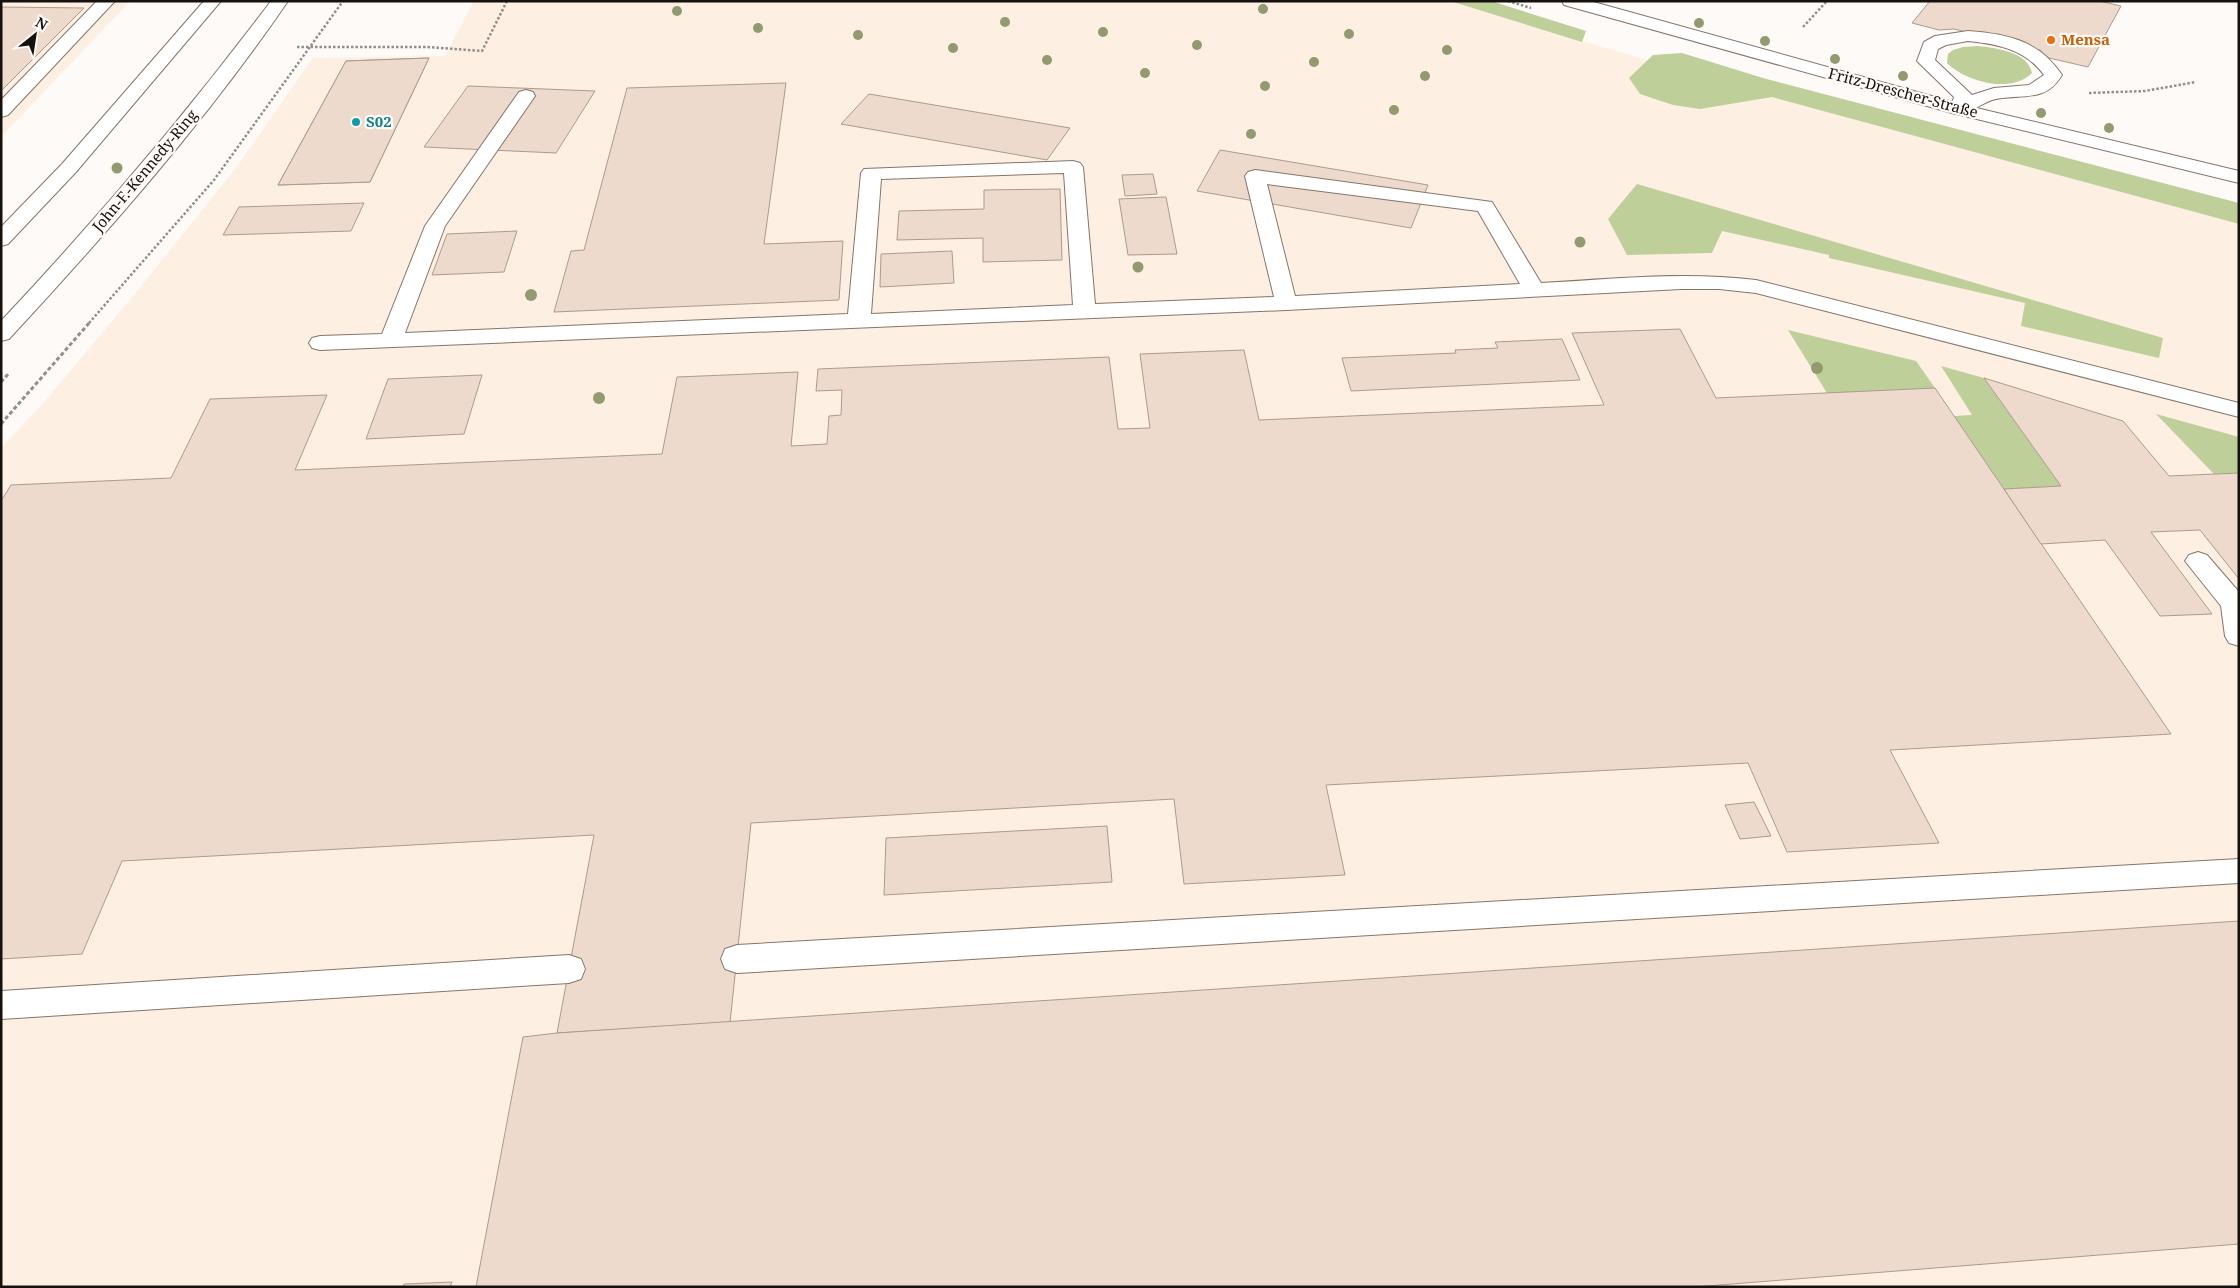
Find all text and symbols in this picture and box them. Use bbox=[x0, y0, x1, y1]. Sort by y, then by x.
north arrow bbox=[10, 10, 60, 60]
text: N bbox=[32, 12, 51, 34]
place label: Mensa bbox=[2061, 29, 2110, 49]
marker: Mensa bbox=[2045, 34, 2057, 46]
street label: Fritz-Drescher-Straße bbox=[1826, 62, 1980, 122]
street label: John-F.-Kennedy-Ring bbox=[87, 105, 201, 236]
place label: S02 bbox=[366, 111, 392, 131]
marker: S02 bbox=[350, 116, 362, 128]

